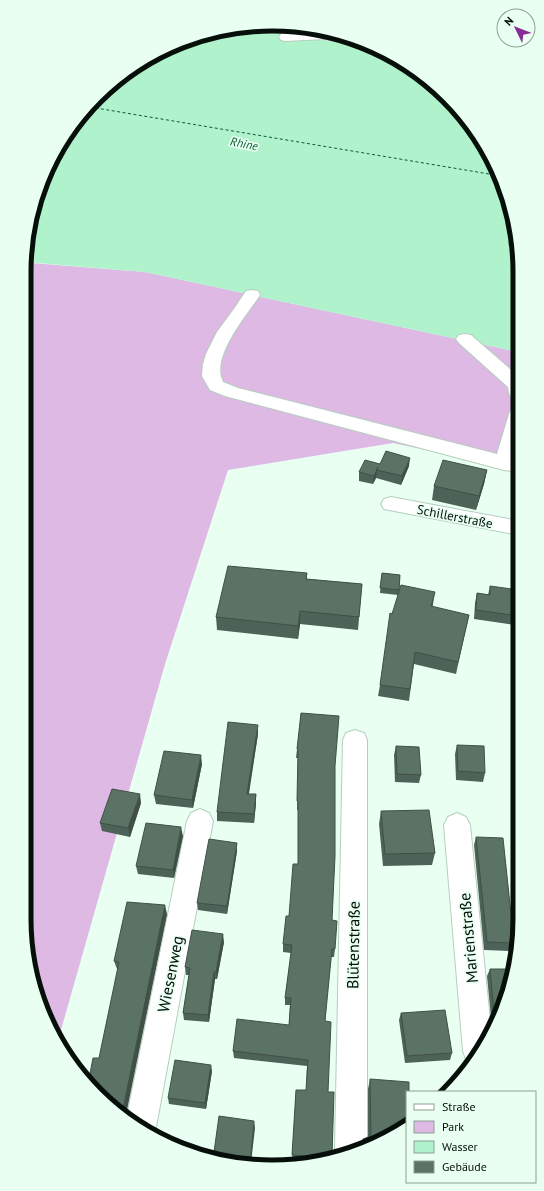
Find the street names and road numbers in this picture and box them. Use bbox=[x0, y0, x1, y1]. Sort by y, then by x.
street label: Schillerstraße bbox=[415, 501, 494, 532]
street label: Marienstraße bbox=[454, 892, 482, 984]
street label: Blütenstraße bbox=[342, 901, 364, 989]
street label: Wiesenweg bbox=[153, 934, 187, 1014]

